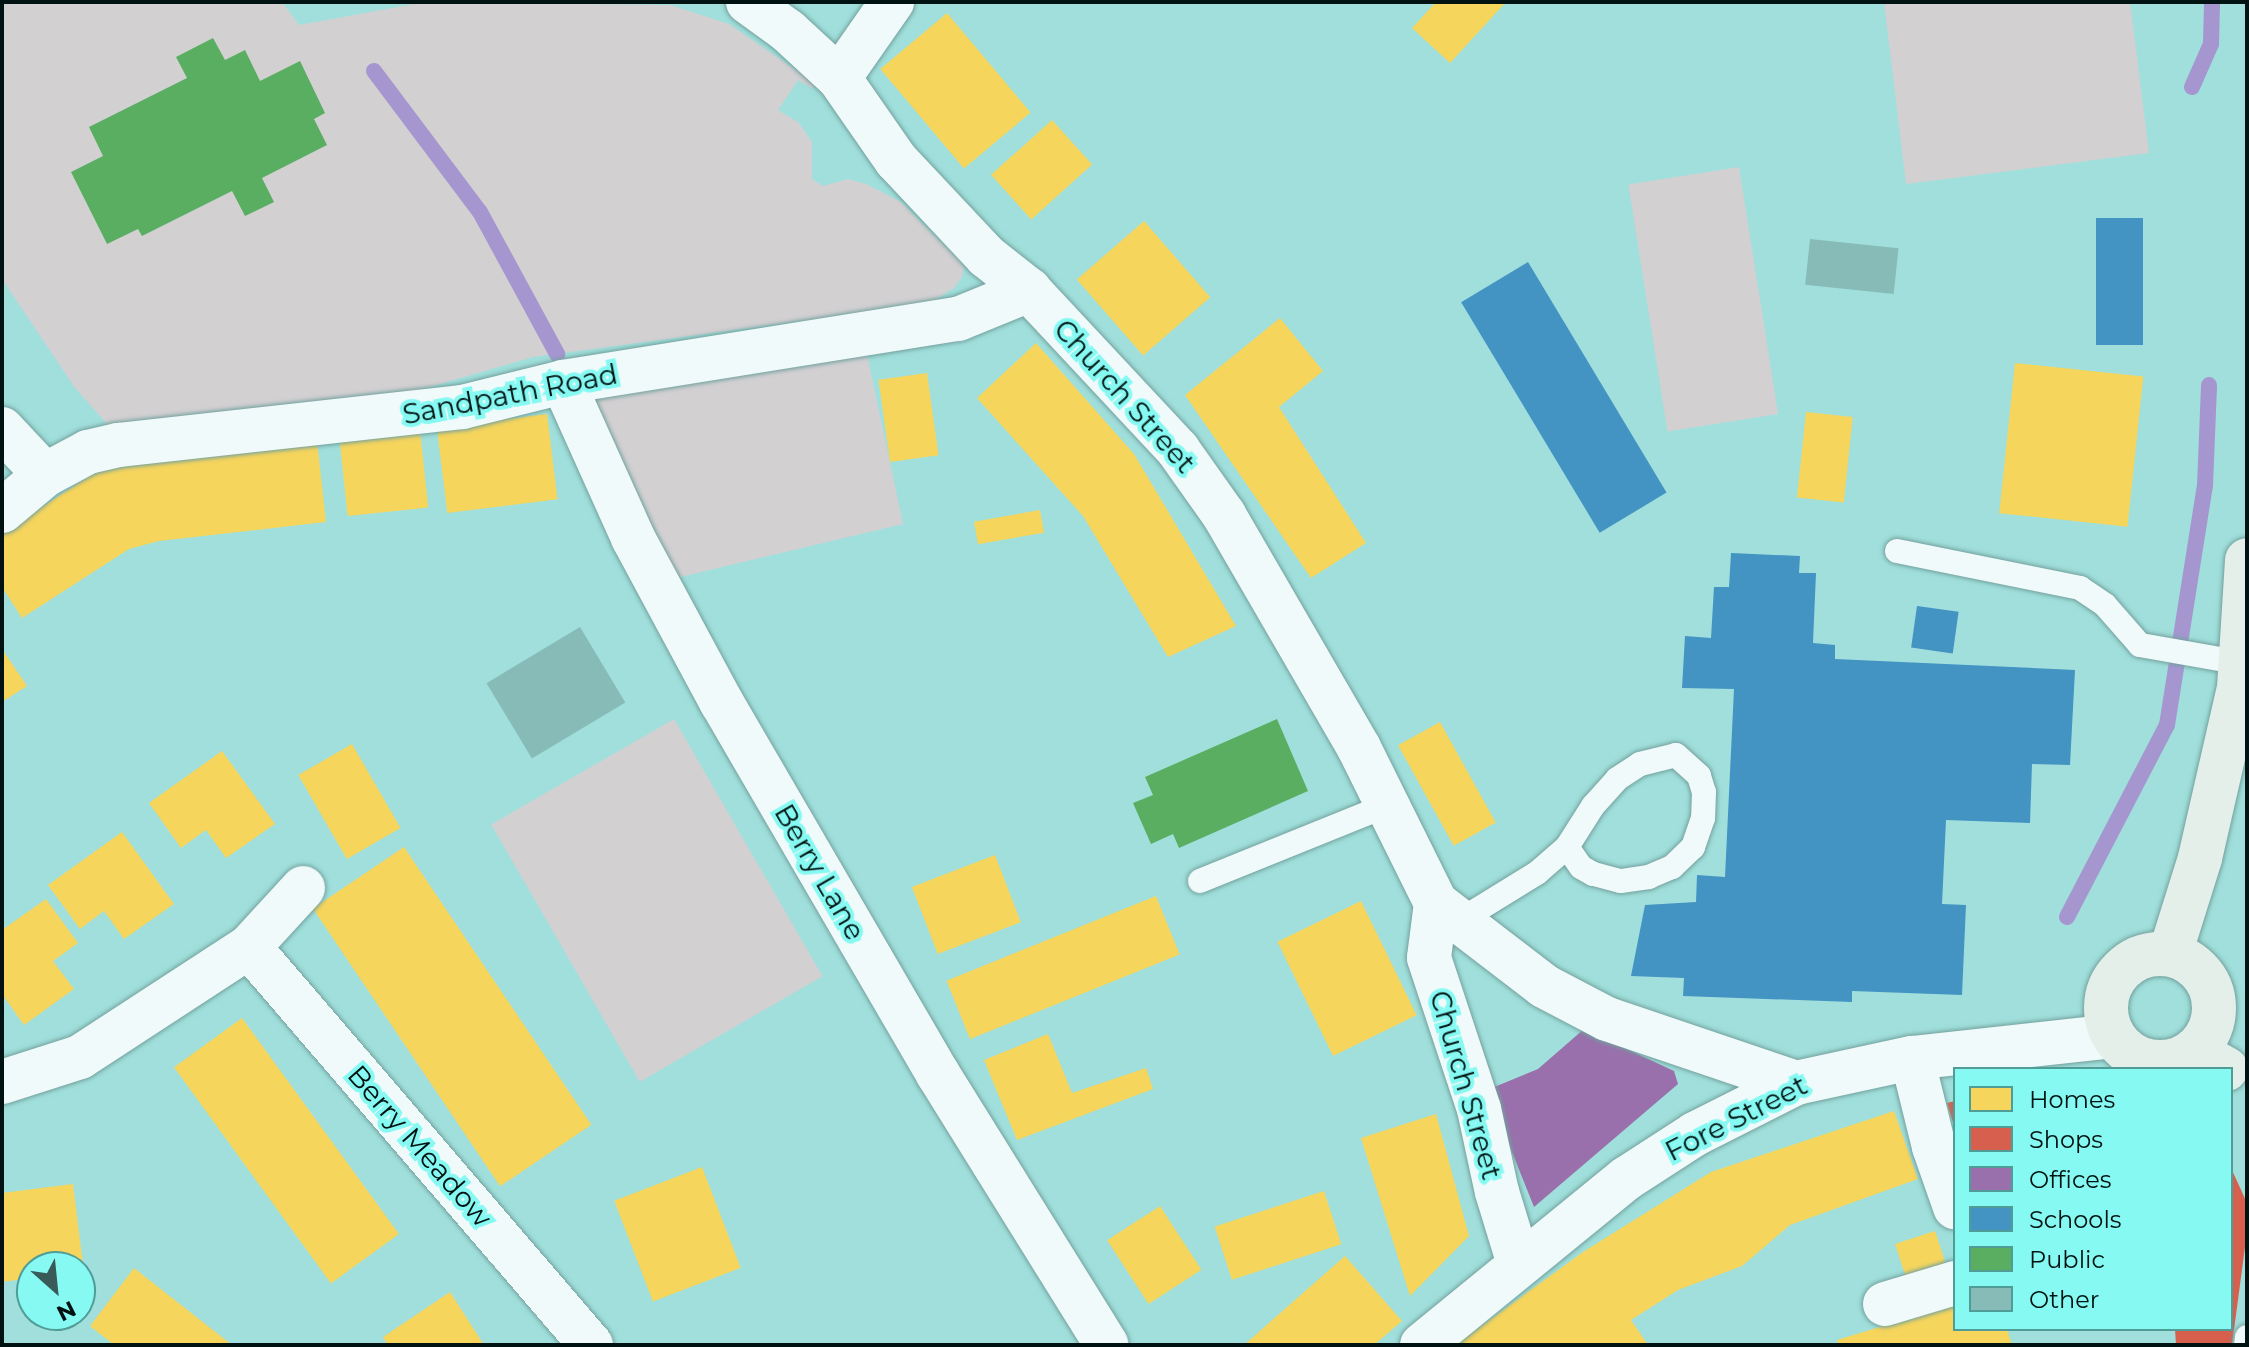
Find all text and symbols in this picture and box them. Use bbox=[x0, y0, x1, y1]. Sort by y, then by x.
street label: Church Street bbox=[1047, 312, 1203, 480]
street label: Sandpath Road bbox=[400, 357, 620, 431]
street label: Berry Lane bbox=[768, 798, 872, 946]
street label: Church Street bbox=[1423, 987, 1509, 1183]
street label: Berry Meadow bbox=[341, 1058, 499, 1234]
legend bbox=[1953, 1067, 2233, 1331]
street label: Fore Street bbox=[1660, 1068, 1812, 1168]
text: Homes bbox=[2029, 1085, 2115, 1114]
text: Shops bbox=[2029, 1125, 2103, 1154]
text: Offices bbox=[2029, 1165, 2111, 1194]
text: Schools bbox=[2029, 1205, 2122, 1234]
text: Public bbox=[2029, 1245, 2105, 1274]
north arrow bbox=[16, 1251, 96, 1331]
text: Other bbox=[2029, 1285, 2099, 1314]
text: N bbox=[52, 1295, 80, 1327]

